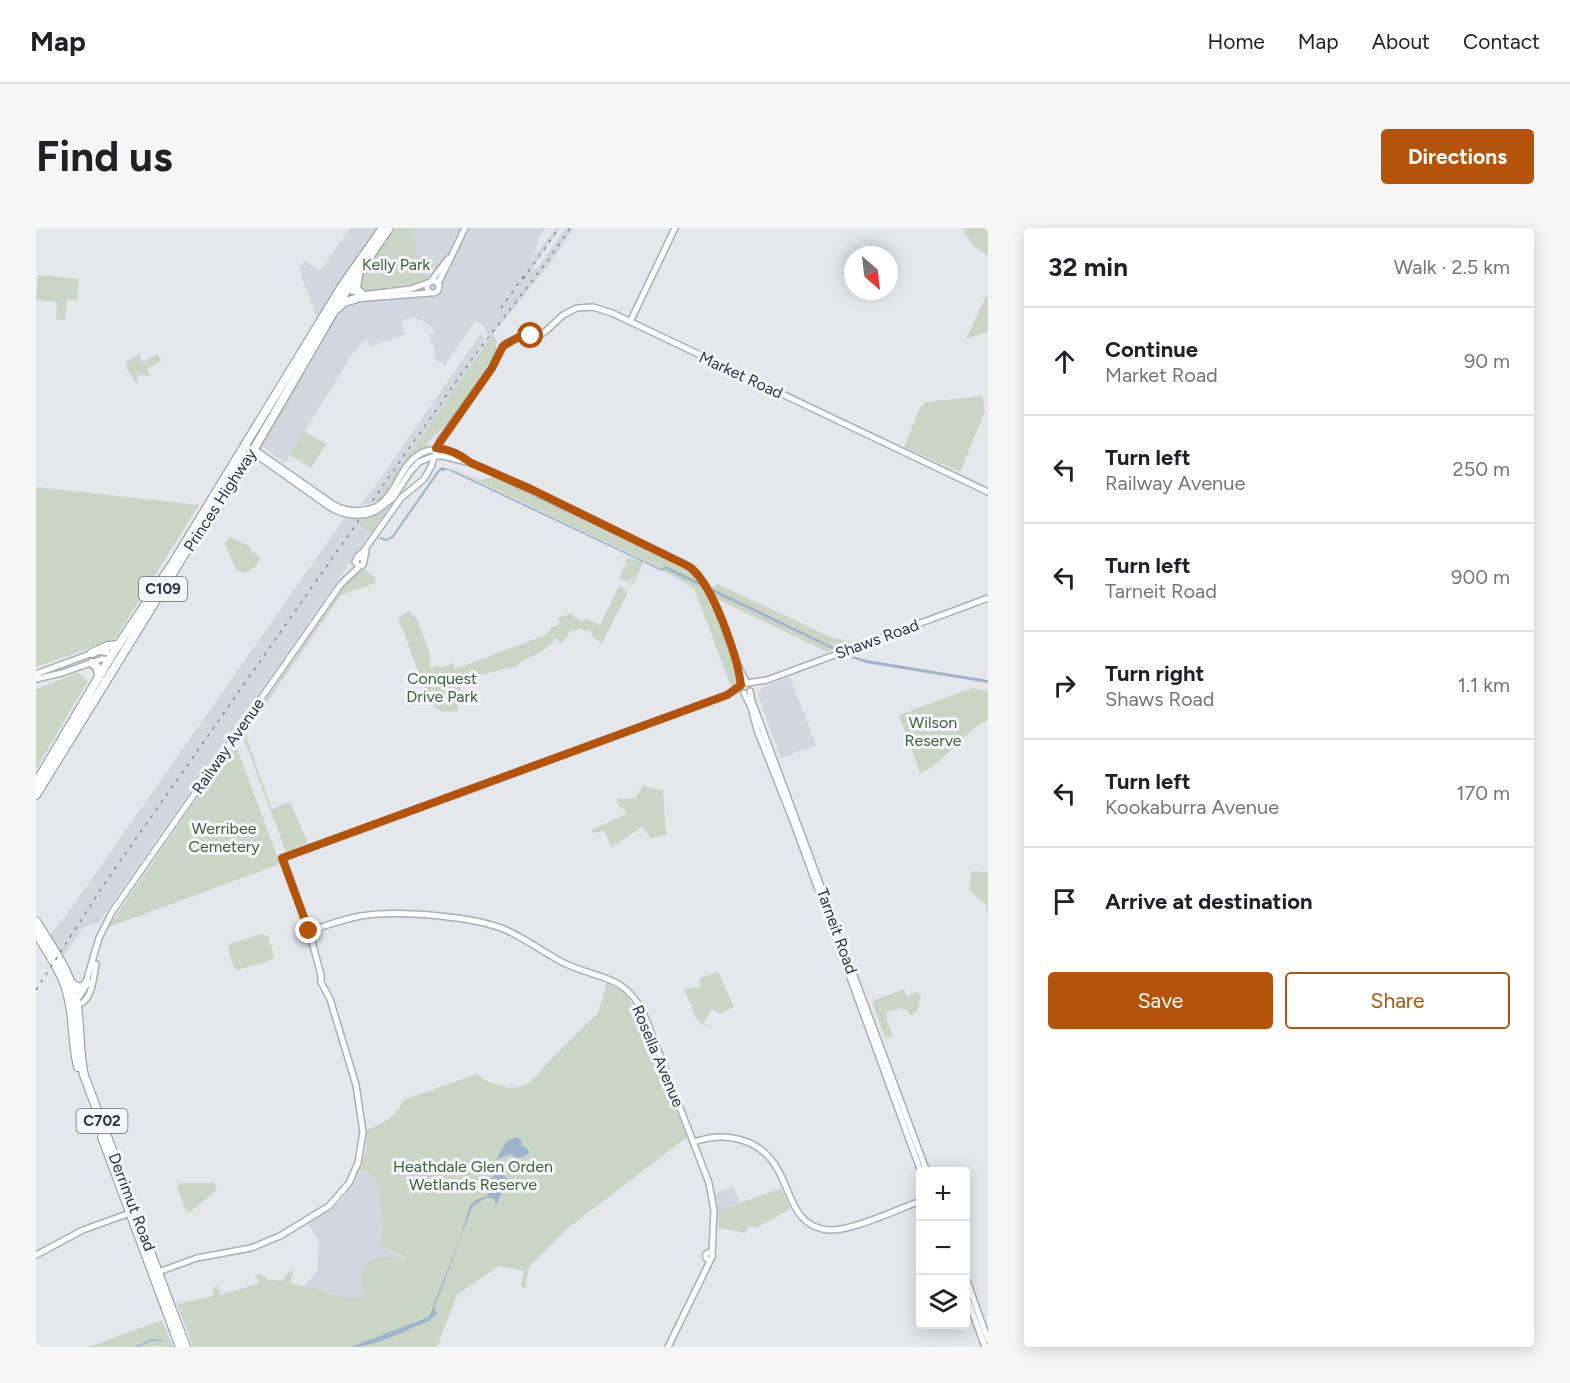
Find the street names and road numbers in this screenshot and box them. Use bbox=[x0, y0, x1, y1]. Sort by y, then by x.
street label: Market Road bbox=[696, 347, 786, 403]
street label: Princes Highway bbox=[180, 445, 261, 555]
road number: C109 bbox=[139, 577, 187, 601]
street label: Shaws Road bbox=[833, 615, 921, 663]
street label: Railway Avenue bbox=[188, 694, 268, 797]
street label: Tarneit Road bbox=[813, 886, 861, 976]
street label: Rosella Avenue bbox=[628, 1002, 688, 1110]
road number: C702 bbox=[76, 1109, 128, 1133]
street label: Derrimut Road bbox=[105, 1150, 159, 1254]

